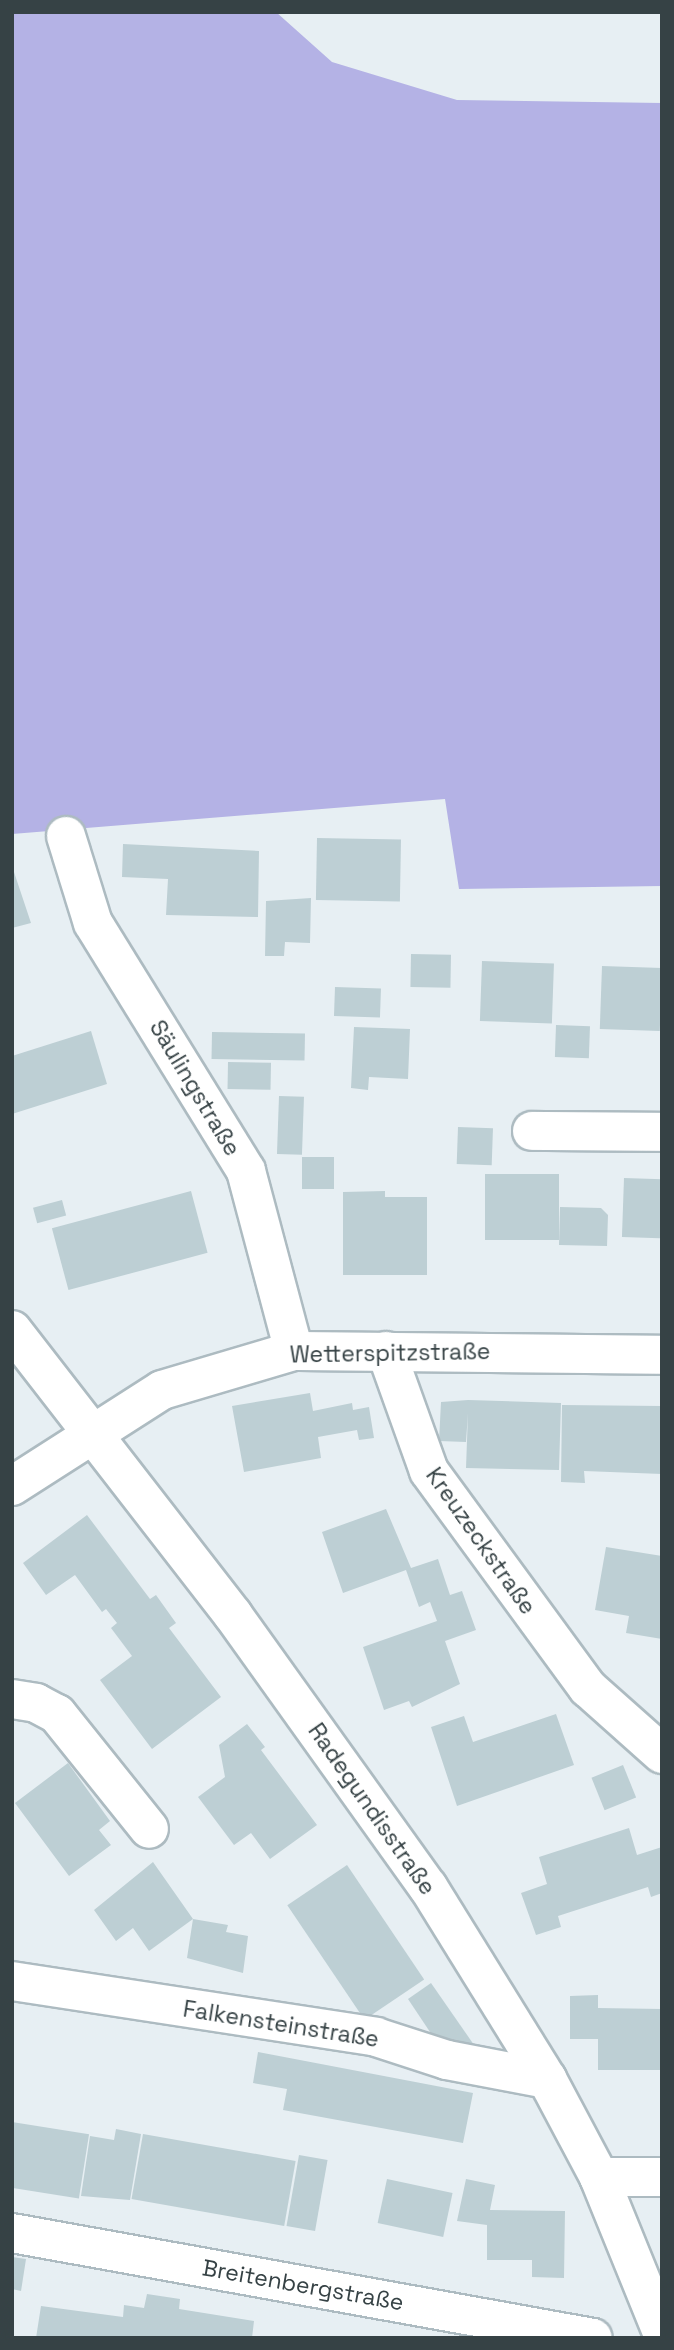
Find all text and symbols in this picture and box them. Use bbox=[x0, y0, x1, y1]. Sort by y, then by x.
street label: Säulingstraße bbox=[144, 1015, 246, 1161]
street label: Wetterspitzstraße bbox=[289, 1337, 491, 1369]
street label: Kreuzeckstraße bbox=[420, 1462, 542, 1620]
street label: Radegundisstraße bbox=[302, 1718, 442, 1900]
street label: Falkensteinstraße bbox=[181, 1995, 381, 2053]
street label: Breitenbergstraße bbox=[200, 2254, 406, 2316]

